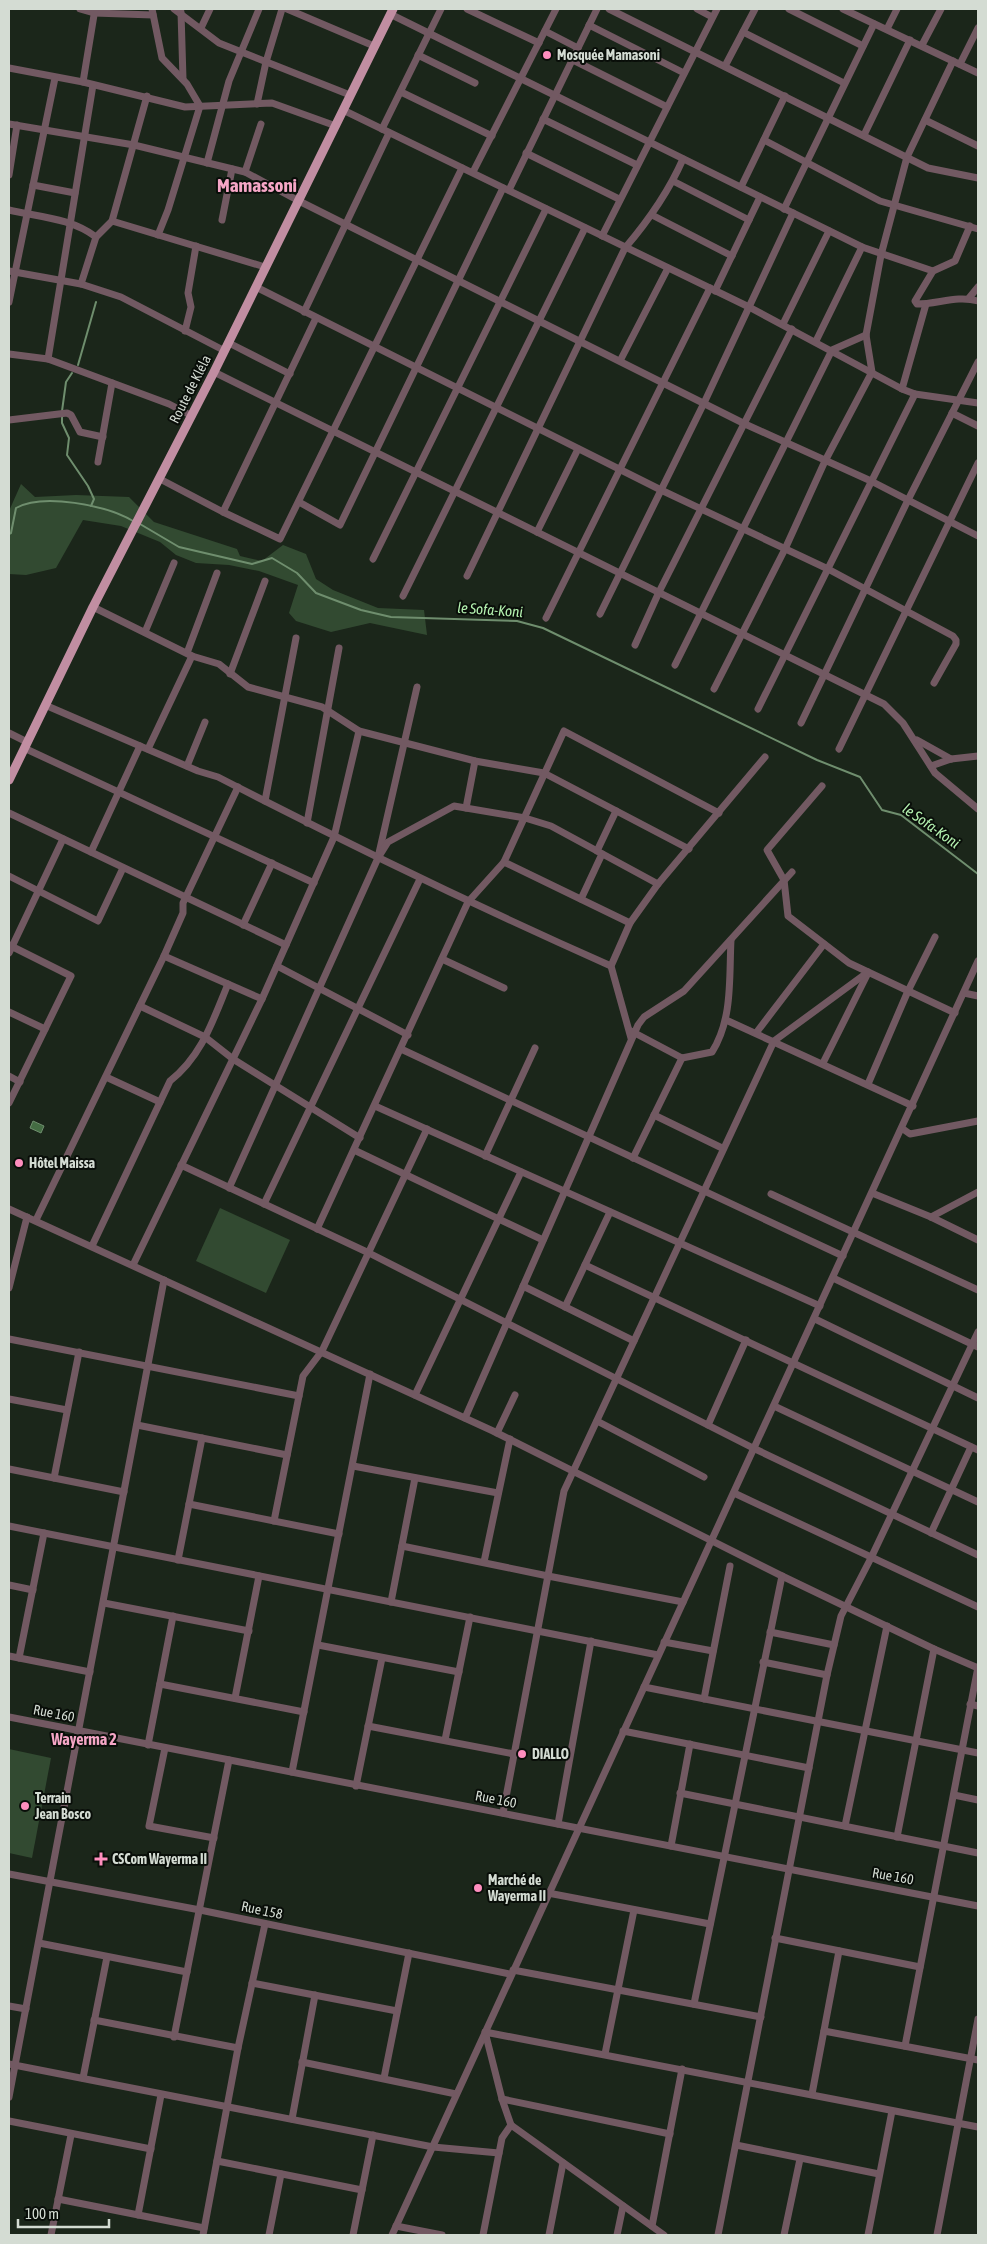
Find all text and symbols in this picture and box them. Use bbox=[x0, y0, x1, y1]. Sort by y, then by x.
place label: Mosquée Mamasoni bbox=[557, 47, 660, 63]
marker: Mosquée Mamasoni bbox=[541, 49, 553, 61]
district label: Mamassoni bbox=[217, 174, 297, 196]
street label: Route de Kléla bbox=[166, 352, 214, 426]
water label: le Sofa-Koni bbox=[457, 599, 524, 620]
water label: le Sofa-Koni bbox=[900, 800, 964, 852]
place label: Hôtel Maissa bbox=[29, 1155, 96, 1171]
marker: Hôtel Maissa bbox=[13, 1157, 25, 1169]
street label: Rue 160 bbox=[32, 1701, 76, 1725]
district label: Wayerma 2 bbox=[50, 1730, 117, 1748]
place label: DIALLO bbox=[532, 1746, 569, 1762]
marker: DIALLO bbox=[516, 1748, 528, 1760]
street label: Rue 160 bbox=[474, 1787, 518, 1811]
place label: Terrain Jean Bosco bbox=[34, 1790, 91, 1822]
marker: Terrain Jean Bosco bbox=[19, 1800, 31, 1812]
place label: CSCom Wayerma II bbox=[112, 1851, 207, 1867]
marker: CSCom Wayerma II bbox=[94, 1852, 108, 1866]
street label: Rue 160 bbox=[871, 1864, 915, 1888]
place label: Marché de Wayerma II bbox=[487, 1872, 546, 1904]
marker: Marché de Wayerma II bbox=[472, 1882, 484, 1894]
street label: Rue 158 bbox=[240, 1898, 285, 1922]
scale bar bbox=[18, 2196, 109, 2228]
text: 100 m bbox=[25, 2205, 59, 2222]

